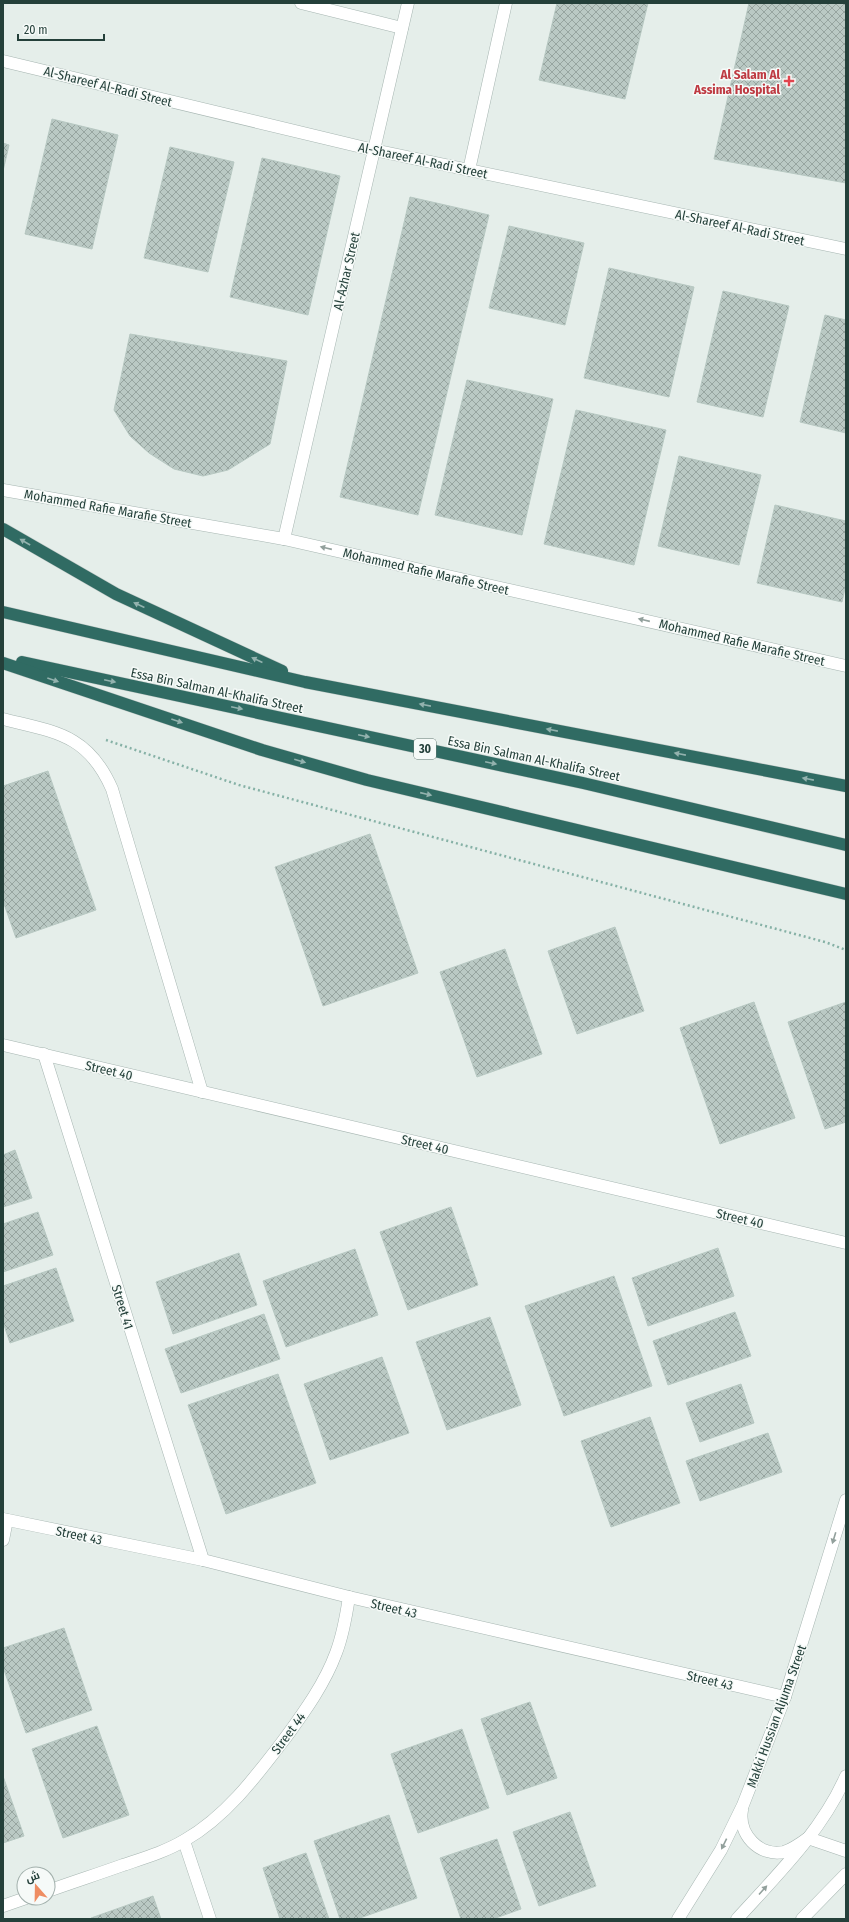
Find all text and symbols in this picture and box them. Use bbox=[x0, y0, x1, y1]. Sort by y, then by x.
scale bar bbox=[18, 16, 104, 42]
text: 20 m bbox=[24, 23, 48, 37]
street label: Al-Shareef Al-Radi Street bbox=[42, 63, 174, 110]
place label: Al Salam Al Assima Hospital bbox=[693, 67, 780, 97]
marker: Al Salam Al Assima Hospital bbox=[783, 75, 795, 87]
street label: Al-Shareef Al-Radi Street bbox=[357, 139, 490, 182]
street label: Al-Shareef Al-Radi Street bbox=[674, 206, 807, 249]
street label: Al-Azhar Street bbox=[330, 230, 363, 312]
street label: Mohammed Rafie Marafie Street bbox=[23, 486, 194, 531]
one-way arrow bbox=[19, 538, 31, 545]
one-way arrow bbox=[320, 545, 332, 551]
street label: Mohammed Rafie Marafie Street bbox=[342, 545, 511, 598]
one-way arrow bbox=[133, 602, 144, 608]
street label: Mohammed Rafie Marafie Street bbox=[658, 616, 827, 669]
one-way arrow bbox=[638, 617, 650, 623]
one-way arrow bbox=[251, 657, 262, 663]
street label: Essa Bin Salman Al-Khalifa Street bbox=[129, 665, 305, 716]
one-way arrow bbox=[48, 677, 60, 683]
one-way arrow bbox=[103, 679, 116, 685]
one-way arrow bbox=[419, 702, 431, 708]
one-way arrow bbox=[231, 706, 243, 712]
one-way arrow bbox=[171, 718, 183, 724]
one-way arrow bbox=[546, 726, 559, 732]
one-way arrow bbox=[358, 733, 370, 739]
street label: Essa Bin Salman Al-Khalifa Street bbox=[446, 733, 622, 784]
road number: 30 bbox=[414, 739, 436, 759]
one-way arrow bbox=[674, 751, 686, 757]
one-way arrow bbox=[295, 758, 307, 764]
one-way arrow bbox=[485, 760, 497, 766]
one-way arrow bbox=[802, 775, 814, 781]
one-way arrow bbox=[420, 792, 432, 798]
street label: Street 40 bbox=[84, 1058, 134, 1083]
street label: Street 40 bbox=[400, 1132, 450, 1157]
street label: Street 40 bbox=[715, 1206, 765, 1231]
street label: Street 41 bbox=[109, 1283, 136, 1331]
street label: Street 43 bbox=[54, 1523, 104, 1548]
one-way arrow bbox=[831, 1532, 837, 1544]
street label: Street 43 bbox=[369, 1596, 419, 1621]
street label: Makki Hussian Aljuma Street bbox=[744, 1642, 810, 1790]
street label: Street 43 bbox=[685, 1668, 735, 1693]
street label: Street 44 bbox=[268, 1710, 308, 1757]
one-way arrow bbox=[721, 1838, 727, 1850]
north arrow bbox=[16, 1866, 56, 1906]
text: ش bbox=[24, 1869, 42, 1886]
one-way arrow bbox=[758, 1885, 768, 1895]

